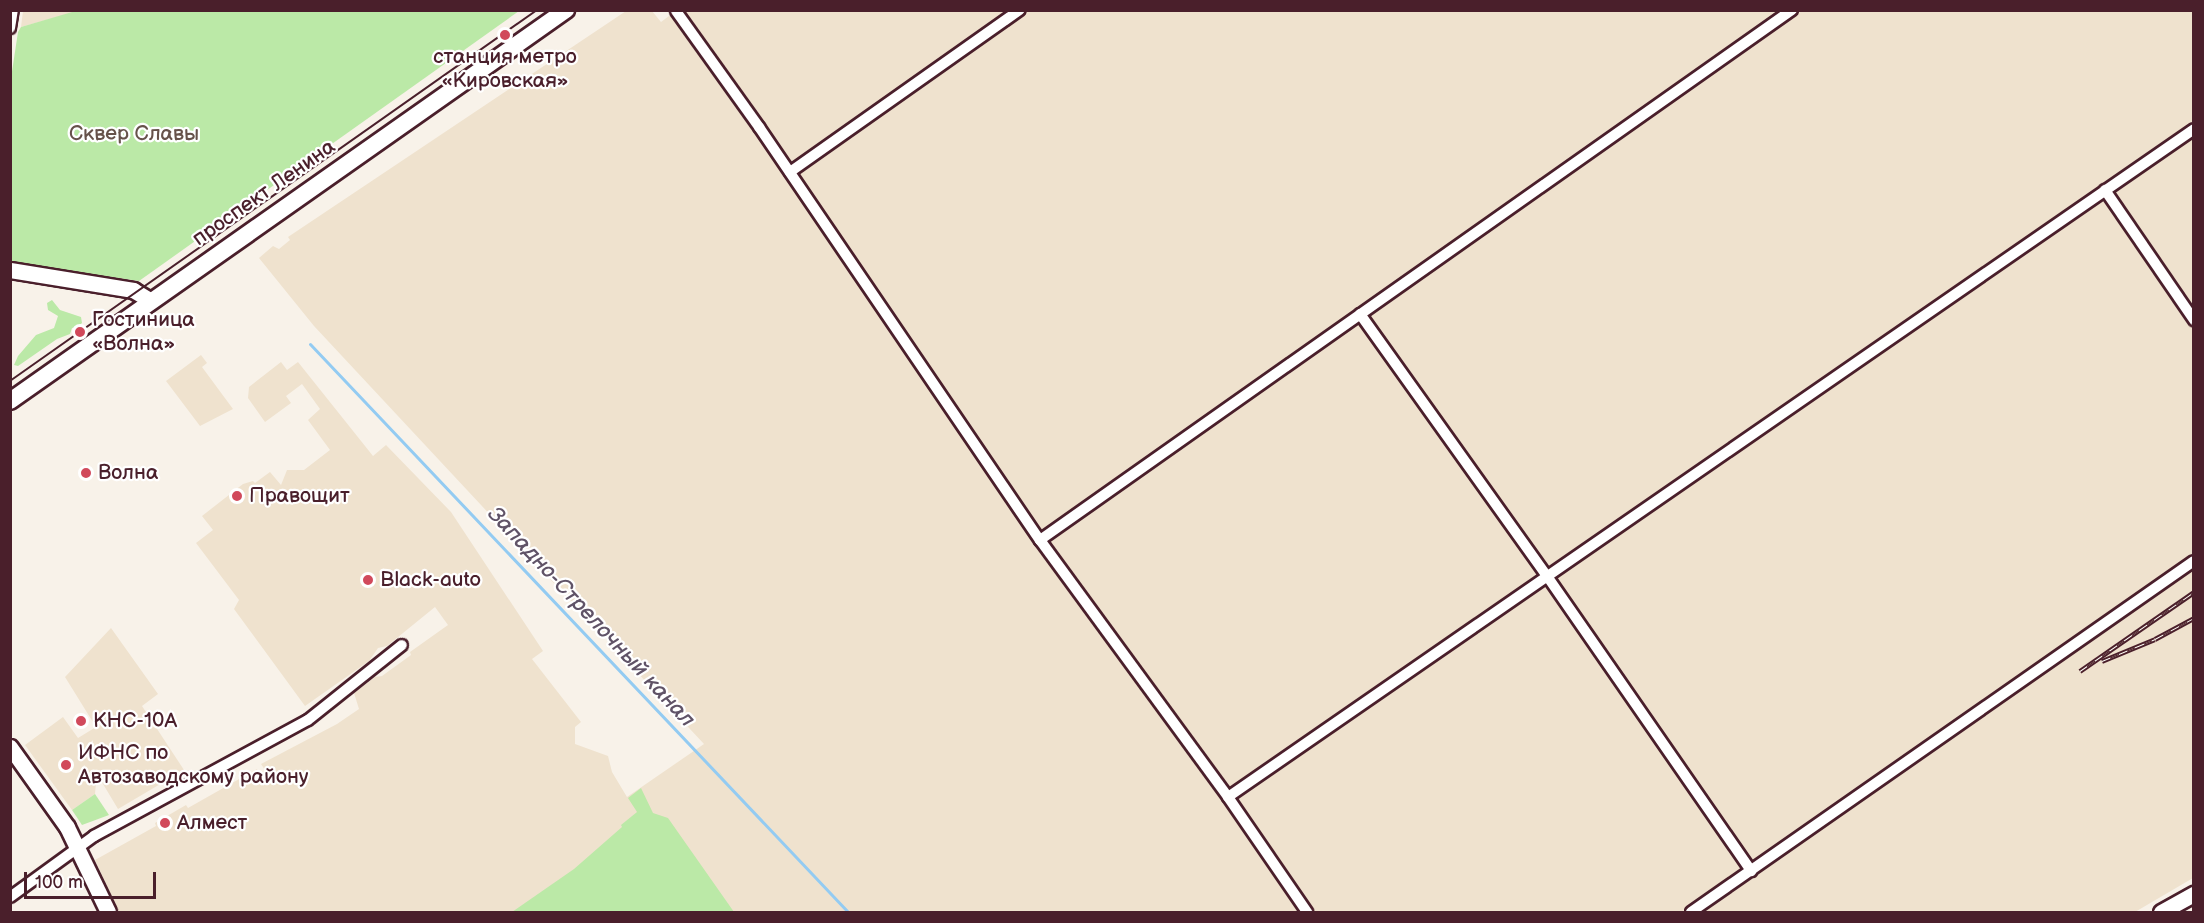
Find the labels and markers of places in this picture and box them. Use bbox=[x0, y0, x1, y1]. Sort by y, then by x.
marker: станция метро «Кировская» bbox=[498, 28, 512, 42]
place label: станция метро «Кировская» bbox=[433, 44, 577, 94]
place label: Гостиница «Волна» bbox=[92, 307, 195, 357]
marker: Гостиница «Волна» bbox=[73, 325, 87, 339]
place label: Волна bbox=[98, 460, 158, 486]
marker: Волна bbox=[79, 466, 93, 480]
place label: Правощит bbox=[249, 483, 350, 509]
marker: Правощит bbox=[230, 489, 244, 503]
place label: Black-auto bbox=[380, 567, 481, 593]
marker: Black-auto bbox=[361, 573, 375, 587]
place label: КНС-10А bbox=[93, 708, 177, 734]
marker: КНС-10А bbox=[74, 714, 88, 728]
place label: ИФНС по Автозаводскому району bbox=[78, 740, 308, 790]
marker: ИФНС по Автозаводскому району bbox=[59, 758, 73, 772]
place label: Алмест bbox=[177, 810, 247, 836]
marker: Алмест bbox=[158, 816, 172, 830]

